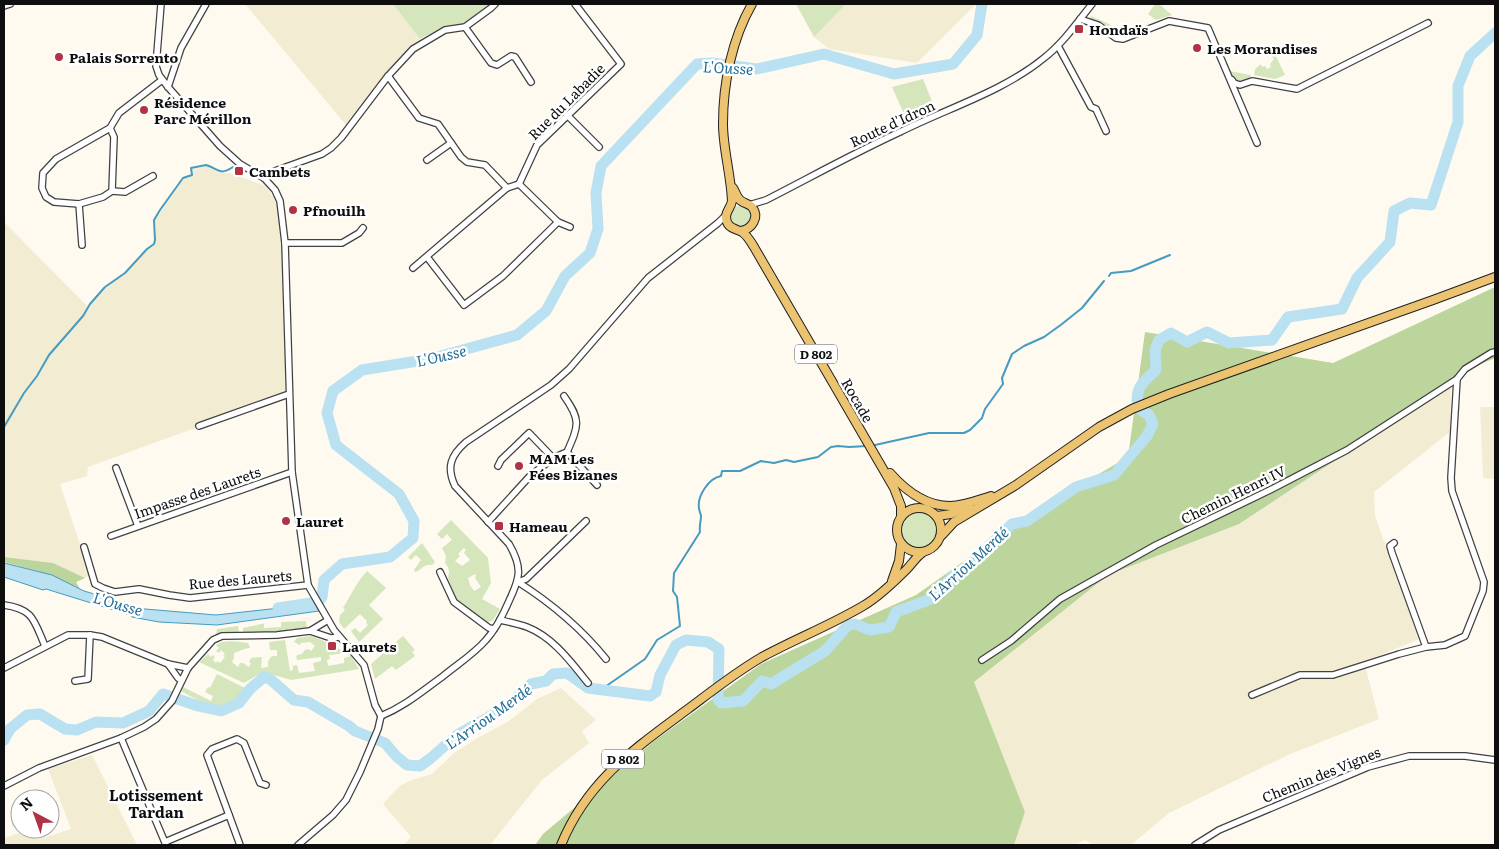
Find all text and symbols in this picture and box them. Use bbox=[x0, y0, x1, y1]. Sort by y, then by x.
place label: Hondaïs bbox=[1089, 19, 1148, 39]
marker: Hondaïs bbox=[1073, 23, 1085, 35]
place label: Les Morandises bbox=[1207, 38, 1317, 58]
marker: Les Morandises bbox=[1191, 42, 1203, 54]
place label: Palais Sorrento bbox=[69, 47, 179, 67]
marker: Palais Sorrento bbox=[53, 51, 65, 63]
water label: L'Ousse bbox=[702, 54, 754, 80]
street label: Rue du Labadie bbox=[523, 58, 609, 144]
place label: Résidence Parc Mérillon bbox=[154, 92, 252, 128]
street label: Route d'Idron bbox=[846, 95, 938, 151]
marker: Résidence Parc Mérillon bbox=[138, 104, 150, 116]
place label: Cambets bbox=[249, 161, 310, 181]
marker: Cambets bbox=[233, 165, 245, 177]
place label: Pfnouilh bbox=[303, 200, 366, 220]
marker: Pfnouilh bbox=[287, 204, 299, 216]
water label: L'Ousse bbox=[414, 338, 468, 372]
road number: D 802 bbox=[795, 344, 837, 364]
street label: Rocade bbox=[837, 374, 879, 426]
place label: MAM Les Fées Bizanes bbox=[529, 448, 617, 484]
marker: MAM Les Fées Bizanes bbox=[513, 460, 525, 472]
street label: Chemin Henri IV bbox=[1177, 460, 1289, 528]
street label: Impasse des Laurets bbox=[131, 461, 263, 523]
place label: Lauret bbox=[296, 511, 345, 531]
marker: Lauret bbox=[280, 515, 292, 527]
place label: Hameau bbox=[509, 516, 568, 536]
marker: Hameau bbox=[493, 520, 505, 532]
water label: L'Arriou Merdé bbox=[923, 521, 1013, 605]
street label: Rue des Laurets bbox=[188, 565, 292, 593]
water label: L'Ousse bbox=[91, 585, 145, 621]
place label: Laurets bbox=[342, 636, 396, 656]
marker: Laurets bbox=[326, 640, 338, 652]
water label: L'Arriou Merdé bbox=[440, 678, 536, 754]
street label: Chemin des Vignes bbox=[1259, 741, 1383, 807]
road number: D 802 bbox=[602, 750, 644, 769]
district label: Lotissement Tardan bbox=[109, 783, 203, 823]
north arrow bbox=[10, 789, 60, 839]
text: N bbox=[15, 792, 37, 815]

